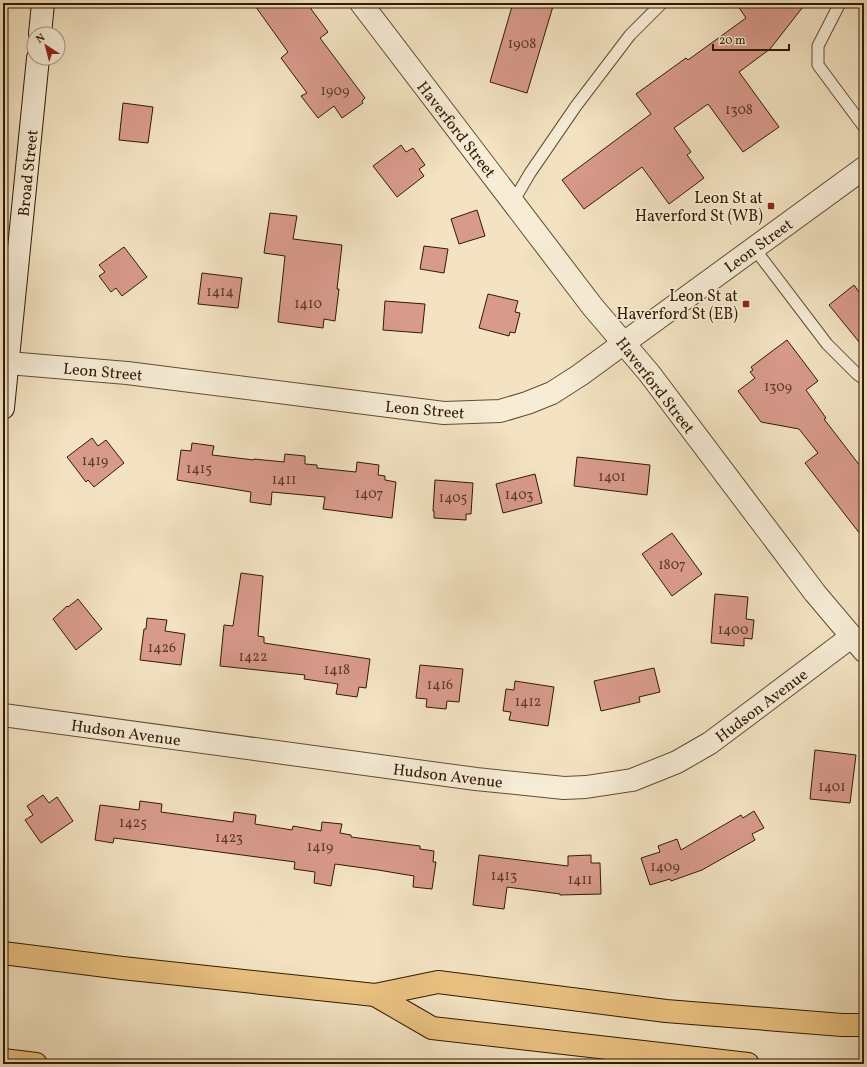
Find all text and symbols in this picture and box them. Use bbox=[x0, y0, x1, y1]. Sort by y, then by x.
north arrow bbox=[26, 26, 66, 66]
scale bar bbox=[713, 26, 789, 52]
text: N bbox=[33, 31, 49, 48]
text: 20 m bbox=[719, 33, 746, 49]
house number: 1908 bbox=[508, 35, 536, 54]
street label: Haverford Street bbox=[411, 77, 500, 183]
house number: 1909 bbox=[321, 82, 349, 101]
house number: 1308 bbox=[725, 101, 753, 120]
street label: Broad Street bbox=[13, 128, 45, 218]
place label: Leon St at Haverford St (WB) bbox=[635, 188, 763, 228]
marker: Leon St at Haverford St (WB) bbox=[766, 201, 776, 211]
street label: Leon Street bbox=[720, 214, 798, 279]
house number: 1414 bbox=[206, 283, 234, 302]
place label: Leon St at Haverford St (EB) bbox=[616, 286, 738, 326]
house number: 1410 bbox=[294, 295, 322, 314]
marker: Leon St at Haverford St (EB) bbox=[741, 299, 751, 309]
street label: Haverford Street bbox=[610, 333, 699, 439]
street label: Leon Street bbox=[62, 359, 144, 387]
house number: 1309 bbox=[764, 378, 792, 397]
street label: Leon Street bbox=[384, 397, 466, 425]
house number: 1419 bbox=[82, 452, 108, 471]
house number: 1415 bbox=[186, 460, 212, 479]
house number: 1401 bbox=[598, 468, 626, 487]
house number: 1411 bbox=[272, 471, 296, 490]
house number: 1407 bbox=[355, 485, 384, 504]
house number: 1403 bbox=[505, 486, 533, 505]
house number: 1405 bbox=[439, 489, 467, 508]
house number: 1807 bbox=[658, 556, 686, 575]
house number: 1400 bbox=[718, 621, 748, 640]
house number: 1426 bbox=[148, 639, 176, 658]
house number: 1422 bbox=[239, 648, 267, 667]
house number: 1418 bbox=[324, 661, 350, 680]
street label: Hudson Avenue bbox=[711, 665, 813, 749]
house number: 1416 bbox=[427, 676, 453, 695]
house number: 1412 bbox=[515, 693, 541, 712]
street label: Hudson Avenue bbox=[69, 715, 182, 753]
street label: Hudson Avenue bbox=[392, 759, 504, 795]
house number: 1401 bbox=[818, 778, 846, 797]
house number: 1425 bbox=[119, 814, 147, 833]
house number: 1423 bbox=[215, 829, 243, 848]
house number: 1419 bbox=[307, 838, 333, 857]
house number: 1409 bbox=[650, 858, 680, 877]
house number: 1413 bbox=[491, 867, 517, 886]
house number: 1411 bbox=[568, 871, 592, 890]

